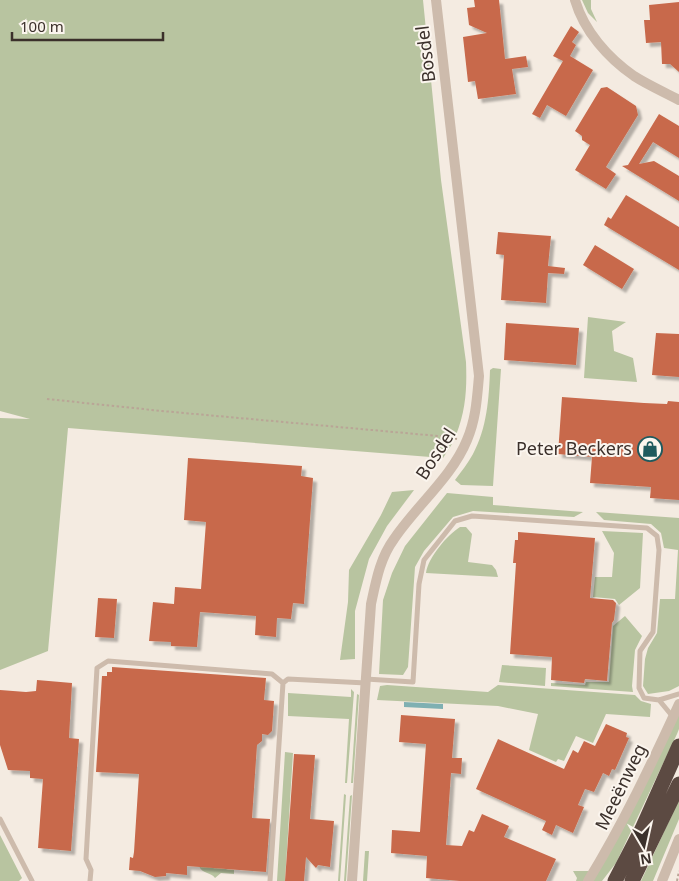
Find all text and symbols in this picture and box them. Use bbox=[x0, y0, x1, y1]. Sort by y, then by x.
scale bar bbox=[12, 10, 164, 42]
text: 100 m bbox=[20, 16, 64, 36]
street label: Bosdel bbox=[410, 24, 440, 84]
street label: Bosdel bbox=[410, 423, 461, 484]
place label: Peter Beckers bbox=[516, 436, 632, 460]
shop icon: Peter Beckers bbox=[637, 436, 663, 462]
street label: Meeënweg bbox=[589, 739, 651, 834]
north arrow bbox=[619, 821, 669, 871]
text: N bbox=[639, 849, 653, 870]

